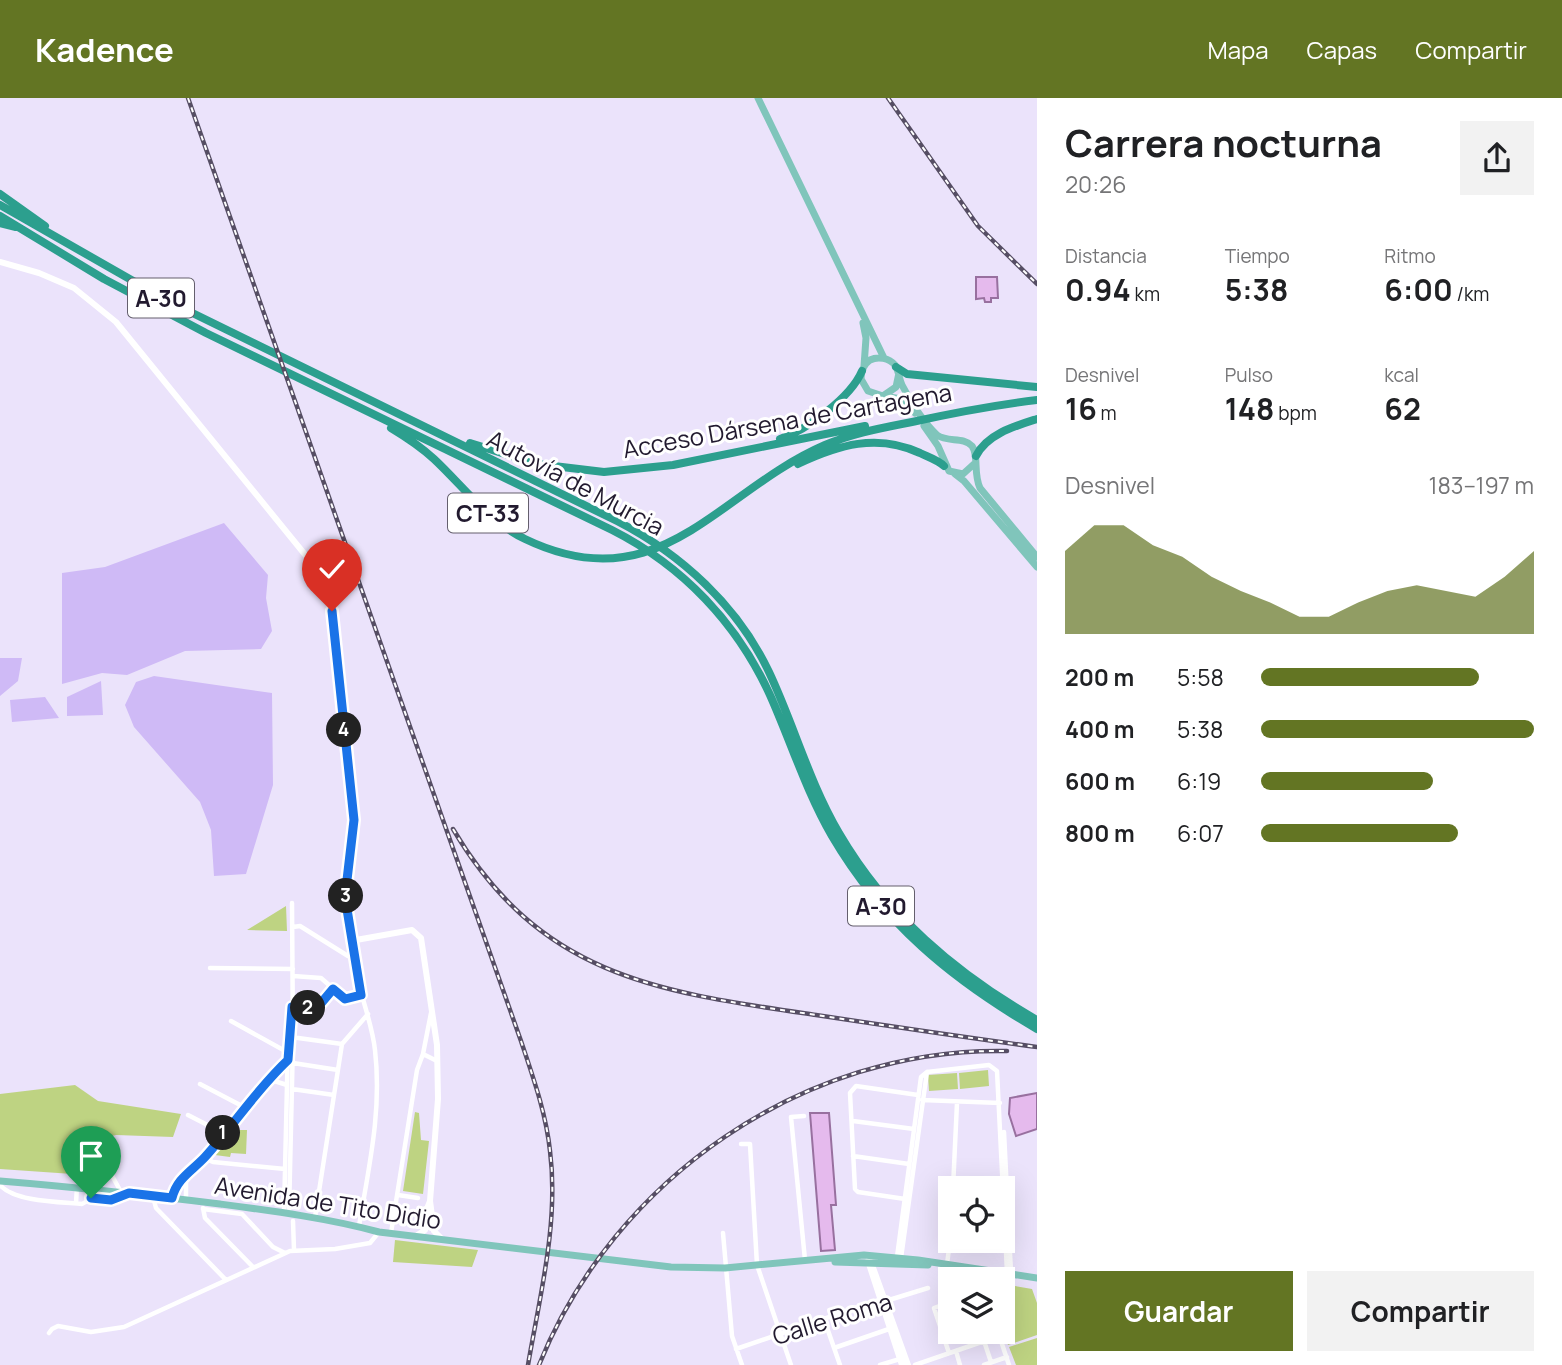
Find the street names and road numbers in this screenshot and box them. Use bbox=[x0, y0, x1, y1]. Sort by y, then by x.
road number: A-30 bbox=[128, 279, 194, 318]
street label: Acceso Dársena de Cartagena bbox=[620, 375, 954, 465]
street label: Autovía de Murcia bbox=[482, 421, 670, 543]
road number: CT-33 bbox=[448, 494, 528, 532]
road number: A-30 bbox=[848, 886, 914, 926]
street label: Avenida de Tito Didio bbox=[212, 1168, 444, 1236]
street label: Calle Roma bbox=[768, 1284, 896, 1352]

